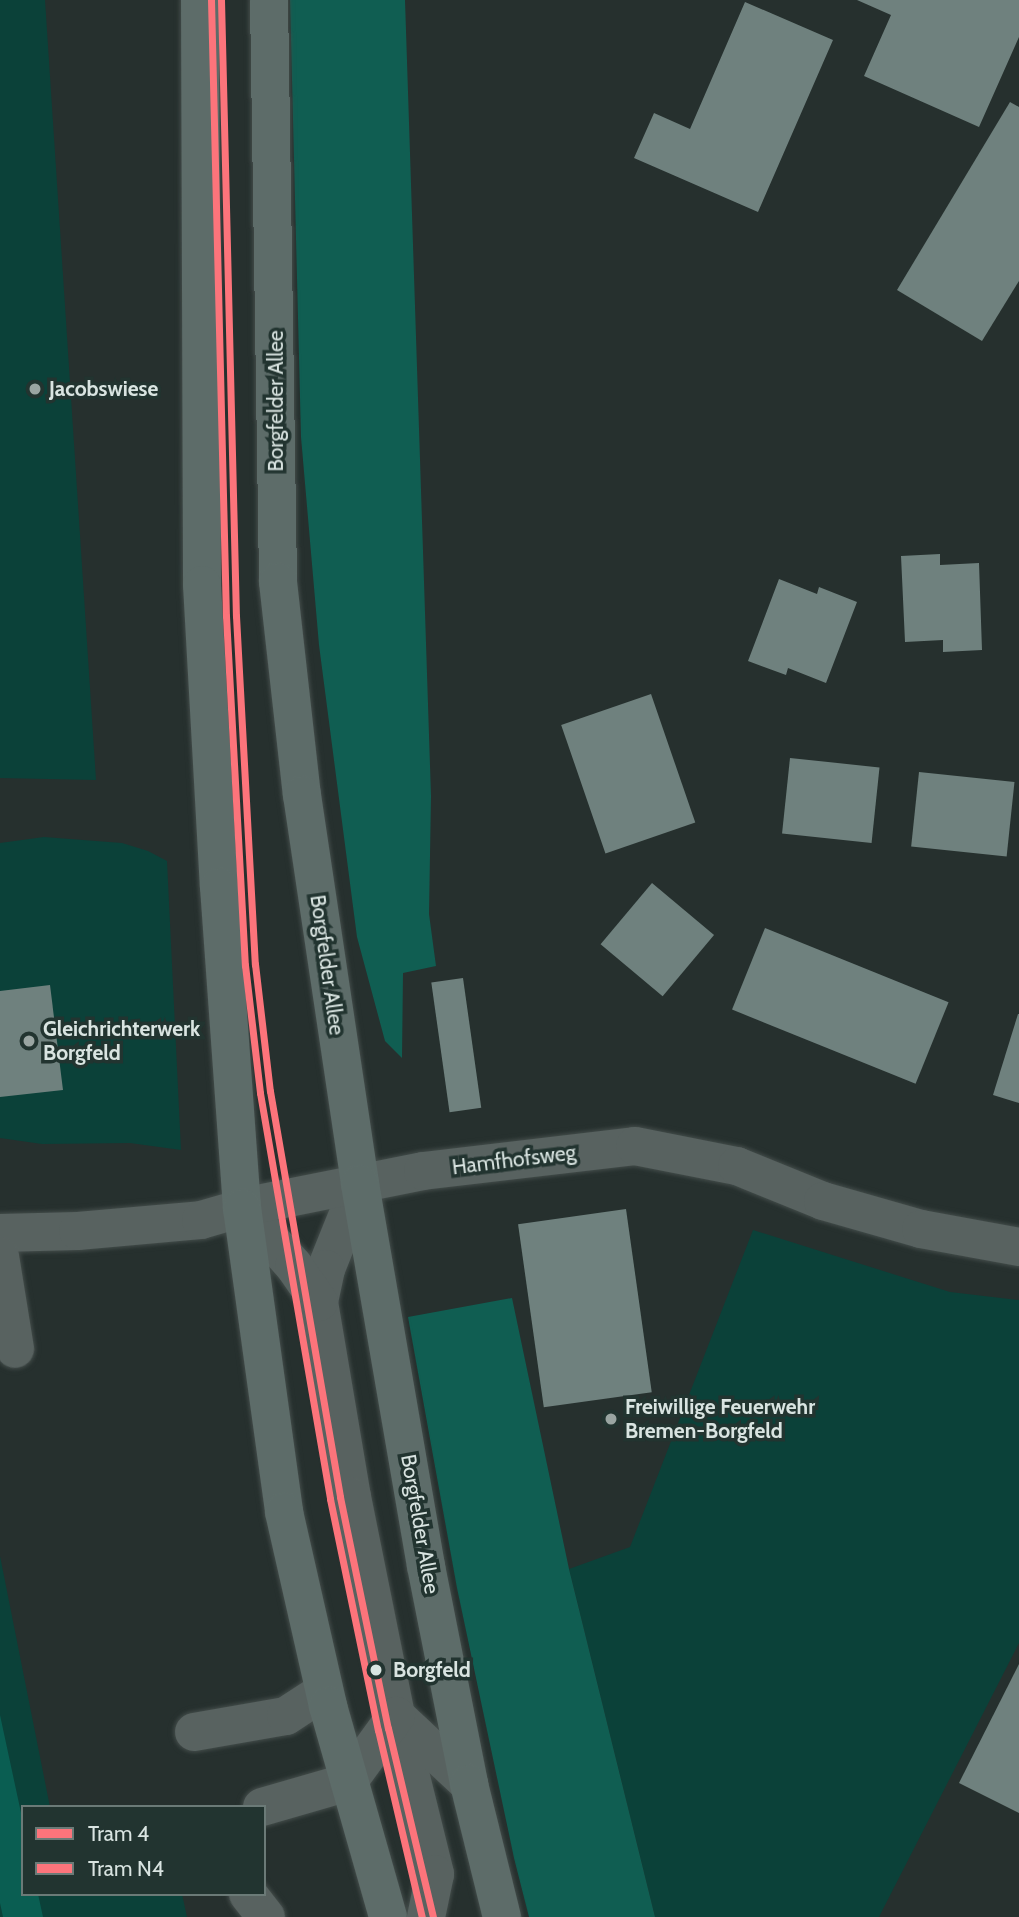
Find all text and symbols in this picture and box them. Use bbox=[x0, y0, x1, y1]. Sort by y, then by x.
street label: Borgfelder Allee bbox=[263, 330, 289, 472]
place label: Jacobswiese bbox=[49, 376, 158, 402]
marker: Jacobswiese bbox=[27, 381, 43, 397]
street label: Borgfelder Allee bbox=[305, 893, 349, 1037]
place label: Gleichrichterwerk Borgfeld bbox=[43, 1016, 200, 1066]
marker: Gleichrichterwerk Borgfeld bbox=[21, 1033, 37, 1049]
street label: Hamfhofsweg bbox=[451, 1140, 577, 1180]
place label: Freiwillige Feuerwehr Bremen-Borgfeld bbox=[625, 1394, 815, 1444]
marker: Freiwillige Feuerwehr Bremen-Borgfeld bbox=[603, 1411, 619, 1427]
street label: Borgfelder Allee bbox=[395, 1452, 445, 1596]
place label: Borgfeld bbox=[393, 1657, 471, 1683]
marker: Borgfeld bbox=[365, 1659, 387, 1681]
legend bbox=[21, 1805, 266, 1896]
text: Tram 4 bbox=[88, 1821, 149, 1846]
text: Tram N4 bbox=[88, 1856, 164, 1881]

